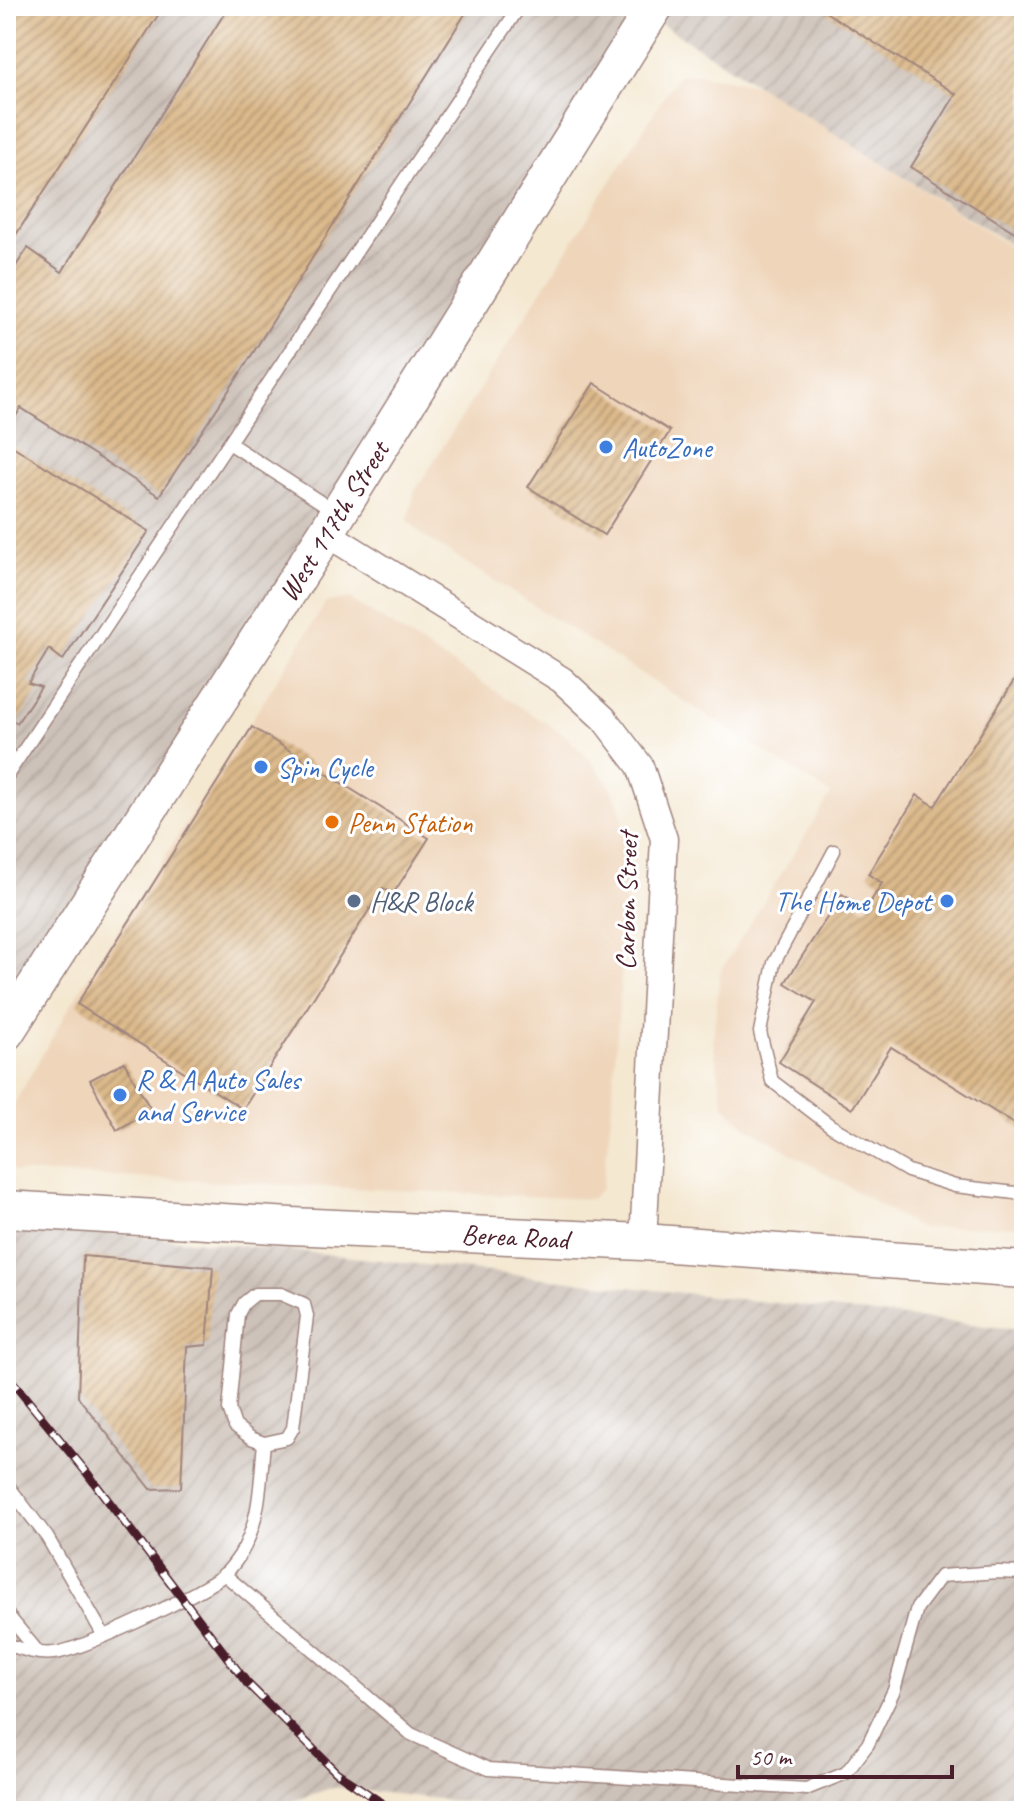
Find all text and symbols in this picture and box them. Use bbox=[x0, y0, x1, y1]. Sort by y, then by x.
place label: AutoZone bbox=[622, 430, 713, 465]
street label: West 117th Street bbox=[270, 432, 398, 608]
marker: AutoZone bbox=[597, 438, 615, 456]
place label: Spin Cycle bbox=[277, 750, 375, 785]
marker: Spin Cycle bbox=[252, 758, 270, 776]
place label: Penn Station bbox=[348, 805, 473, 840]
marker: Penn Station bbox=[323, 813, 341, 831]
street label: Carbon Street bbox=[608, 828, 645, 970]
place label: H&R Block bbox=[370, 884, 474, 919]
place label: The Home Depot bbox=[775, 884, 934, 919]
marker: H&R Block bbox=[345, 892, 363, 910]
marker: The Home Depot bbox=[938, 892, 956, 910]
place label: R & A Auto Sales and Service bbox=[136, 1062, 302, 1129]
marker: R & A Auto Sales and Service bbox=[111, 1086, 129, 1104]
street label: Berea Road bbox=[461, 1216, 573, 1257]
scale bar bbox=[738, 1729, 952, 1779]
text: 50 m bbox=[750, 1742, 793, 1772]

